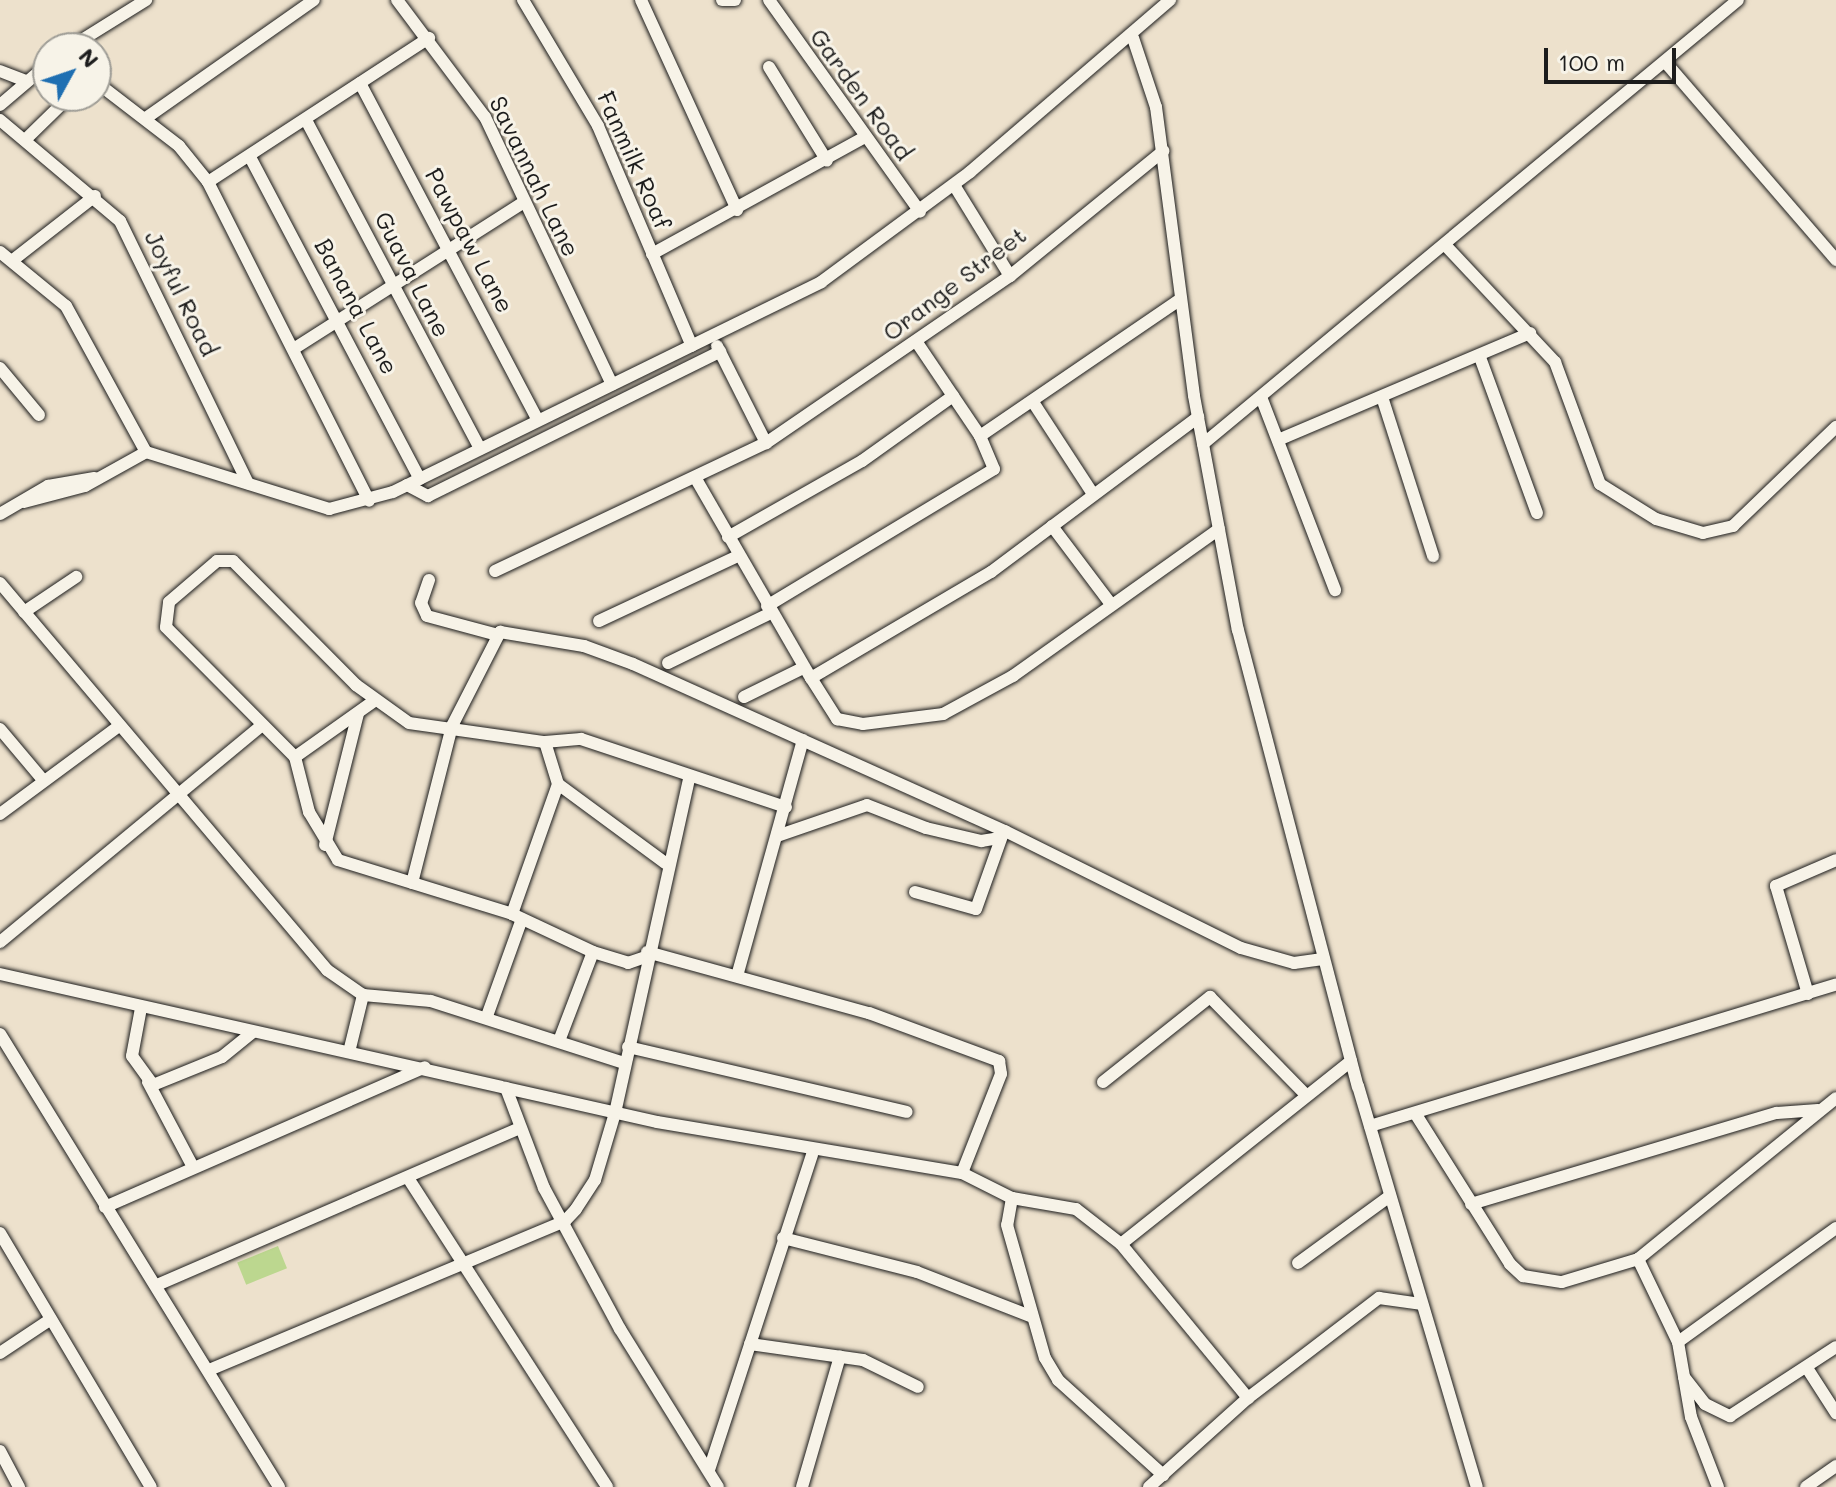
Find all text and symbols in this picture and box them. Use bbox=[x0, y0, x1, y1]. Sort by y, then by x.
street label: Garden Road bbox=[805, 23, 919, 165]
north arrow bbox=[32, 32, 112, 112]
scale bar bbox=[1548, 32, 1680, 82]
text: N bbox=[73, 42, 106, 73]
text: 100 m bbox=[1558, 46, 1625, 77]
street label: Fanmilk Roaf bbox=[592, 86, 678, 234]
street label: Savannah Lane bbox=[484, 91, 586, 261]
street label: Pawpaw Lane bbox=[420, 163, 520, 317]
street label: Guava Lane bbox=[369, 206, 457, 342]
street label: Orange Street bbox=[877, 220, 1031, 346]
street label: Joyful Road bbox=[139, 226, 225, 360]
street label: Banana Lane bbox=[309, 233, 405, 379]

